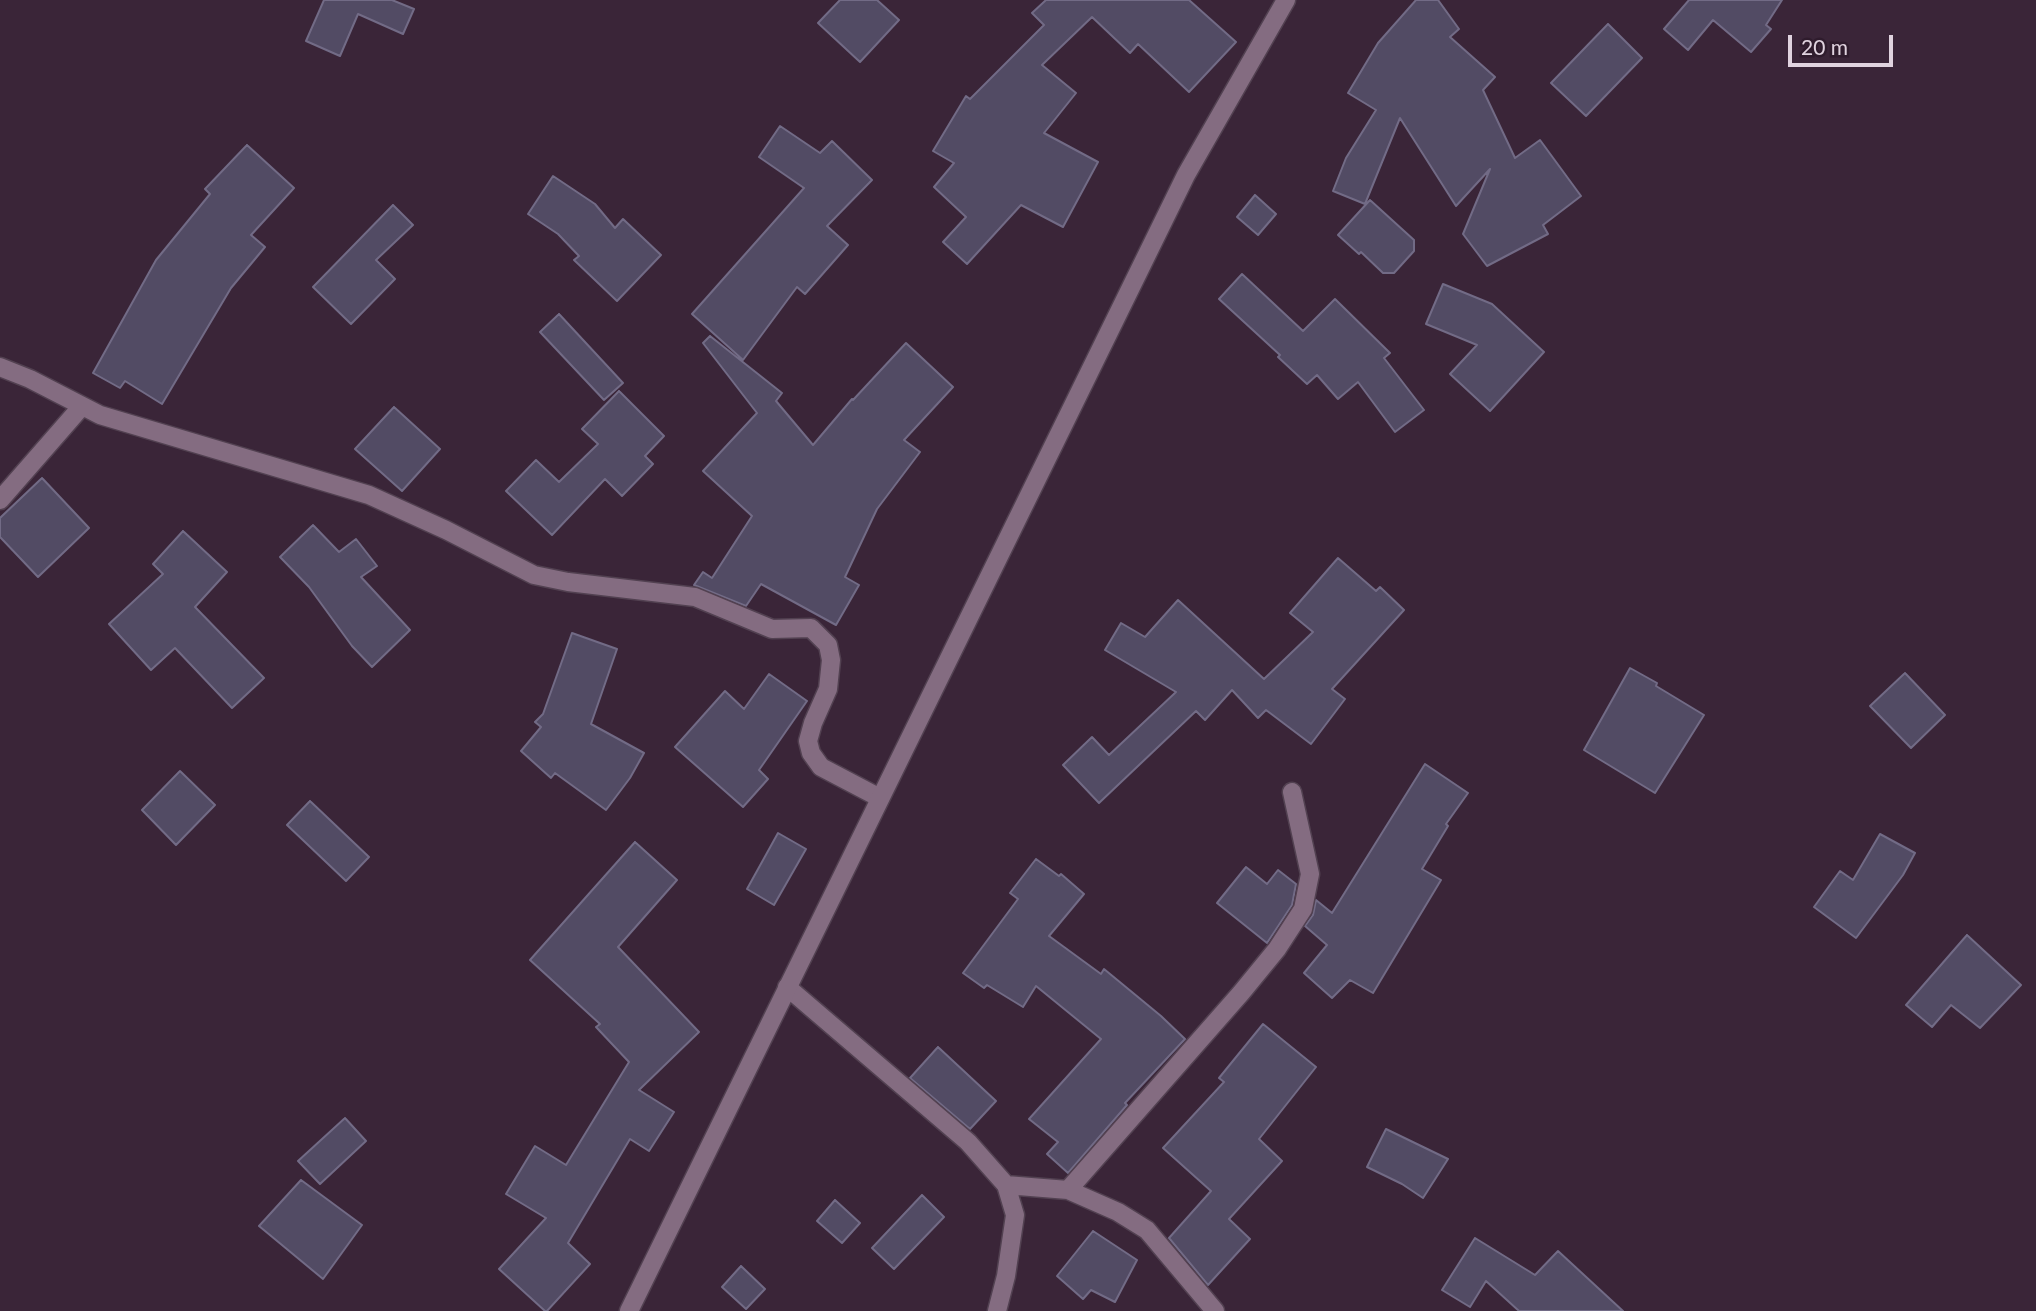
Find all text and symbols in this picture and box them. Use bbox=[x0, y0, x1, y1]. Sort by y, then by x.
scale bar bbox=[1791, 21, 1896, 65]
text: 20 m bbox=[1801, 34, 1848, 59]

